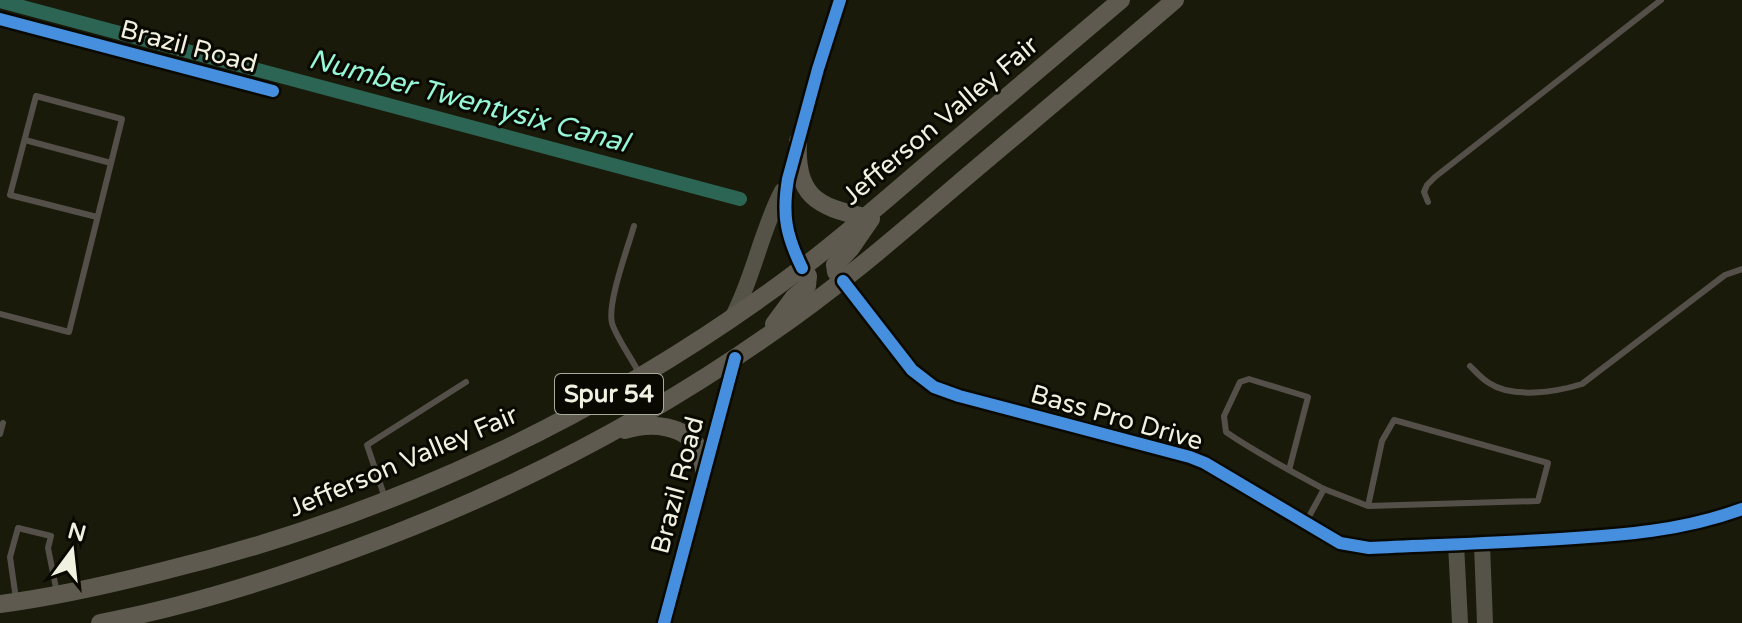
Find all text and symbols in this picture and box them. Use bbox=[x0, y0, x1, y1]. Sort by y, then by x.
street label: Brazil Road bbox=[117, 13, 261, 80]
street label: Jefferson Valley Fair bbox=[836, 29, 1045, 211]
water label: Number Twentysix Canal bbox=[305, 42, 635, 161]
road number: Spur 54 bbox=[555, 374, 663, 414]
street label: Bass Pro Drive bbox=[1027, 378, 1207, 457]
street label: Jefferson Valley Fair bbox=[284, 399, 523, 524]
street label: Brazil Road bbox=[644, 413, 711, 557]
north arrow bbox=[32, 511, 112, 591]
text: N bbox=[65, 518, 89, 547]

